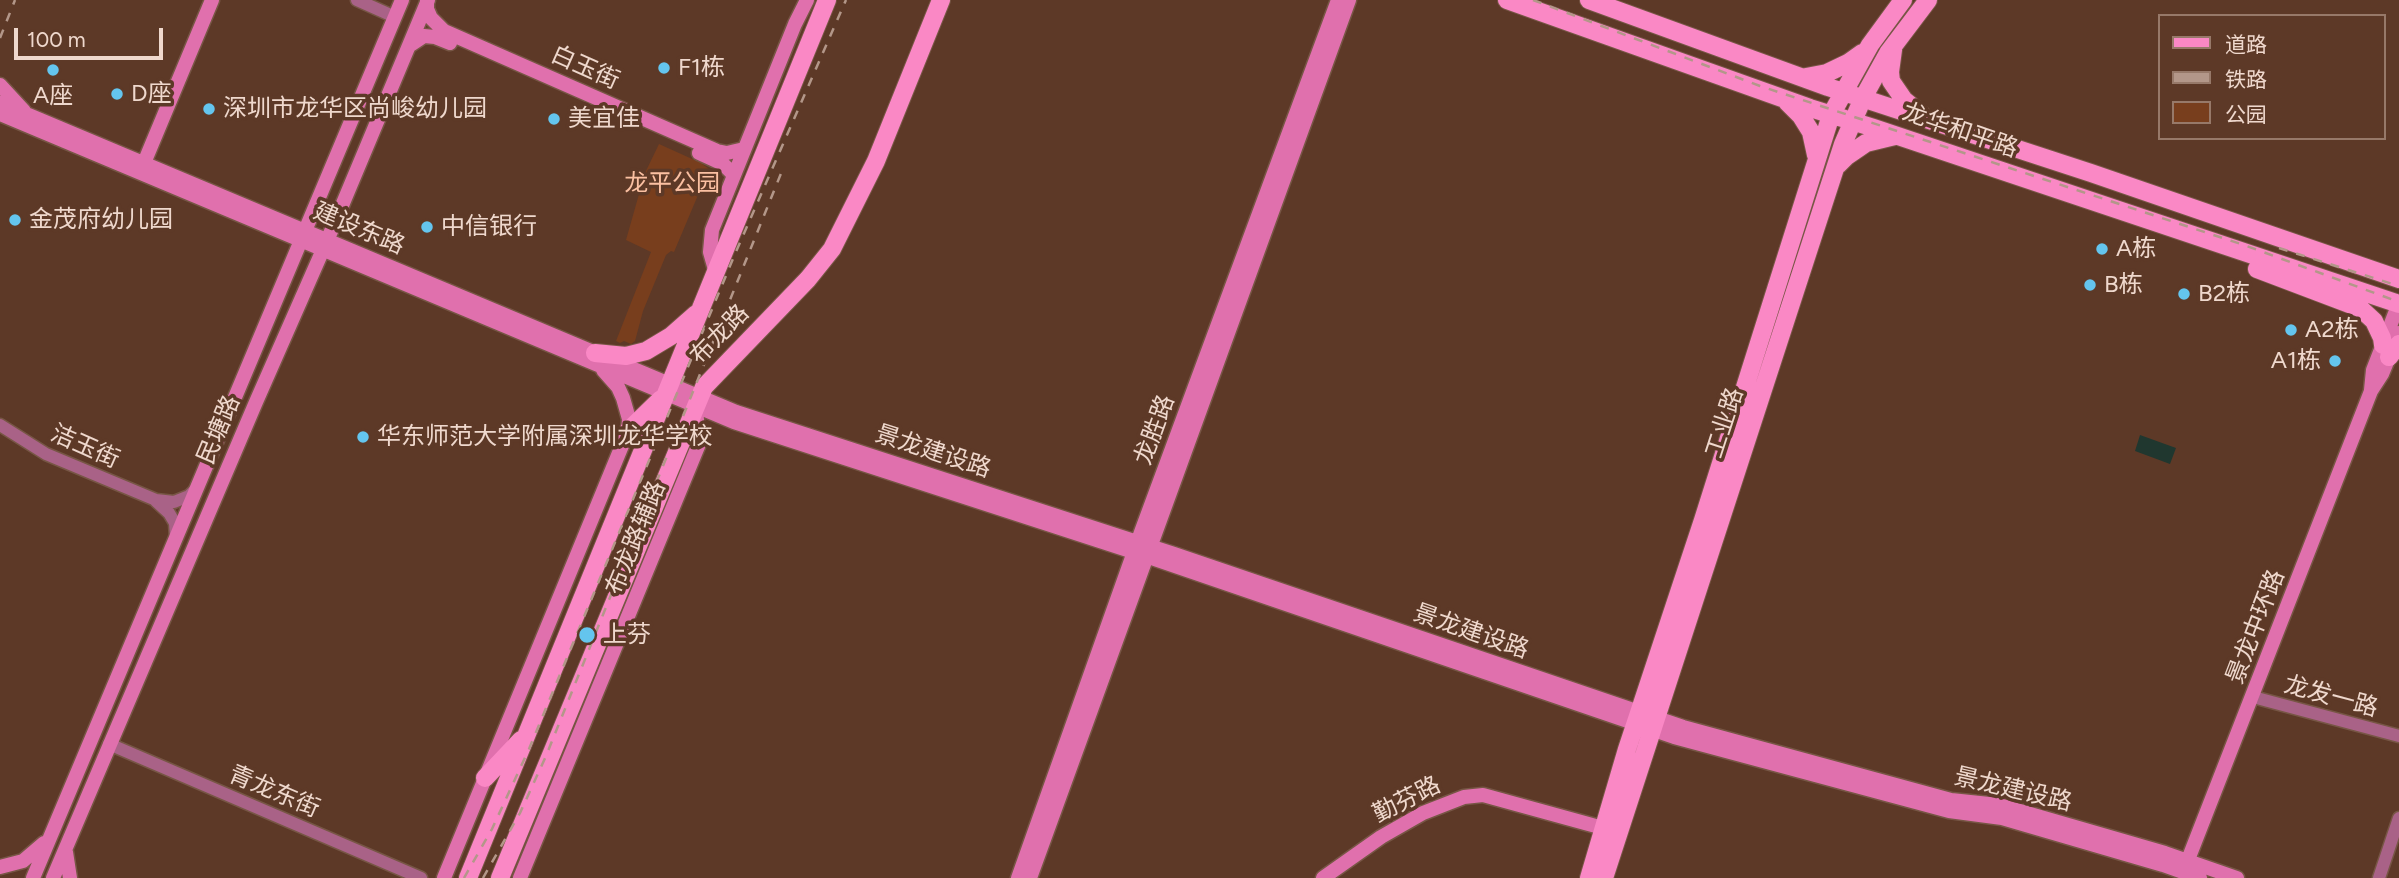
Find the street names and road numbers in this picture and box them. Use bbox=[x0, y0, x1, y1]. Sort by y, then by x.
street label: 白玉街 bbox=[546, 40, 624, 96]
street label: 龙华和平路 bbox=[1899, 98, 2021, 164]
street label: 建设东路 bbox=[309, 197, 409, 261]
street label: 布龙路 bbox=[685, 299, 755, 371]
street label: 工业路 bbox=[1700, 384, 1750, 462]
street label: 民塘路 bbox=[192, 391, 246, 469]
street label: 龙胜路 bbox=[1129, 391, 1181, 469]
street label: 洁玉街 bbox=[46, 419, 124, 475]
street label: 景龙建设路 bbox=[871, 420, 995, 484]
street label: 布龙路辅路 bbox=[600, 477, 672, 599]
street label: 景龙中环路 bbox=[2221, 566, 2291, 688]
street label: 景龙建设路 bbox=[1410, 599, 1532, 665]
street label: 龙发一路 bbox=[2281, 671, 2381, 723]
street label: 青龙东街 bbox=[224, 760, 324, 824]
street label: 景龙建设路 bbox=[1951, 762, 2075, 818]
street label: 勤芬路 bbox=[1368, 771, 1446, 829]

